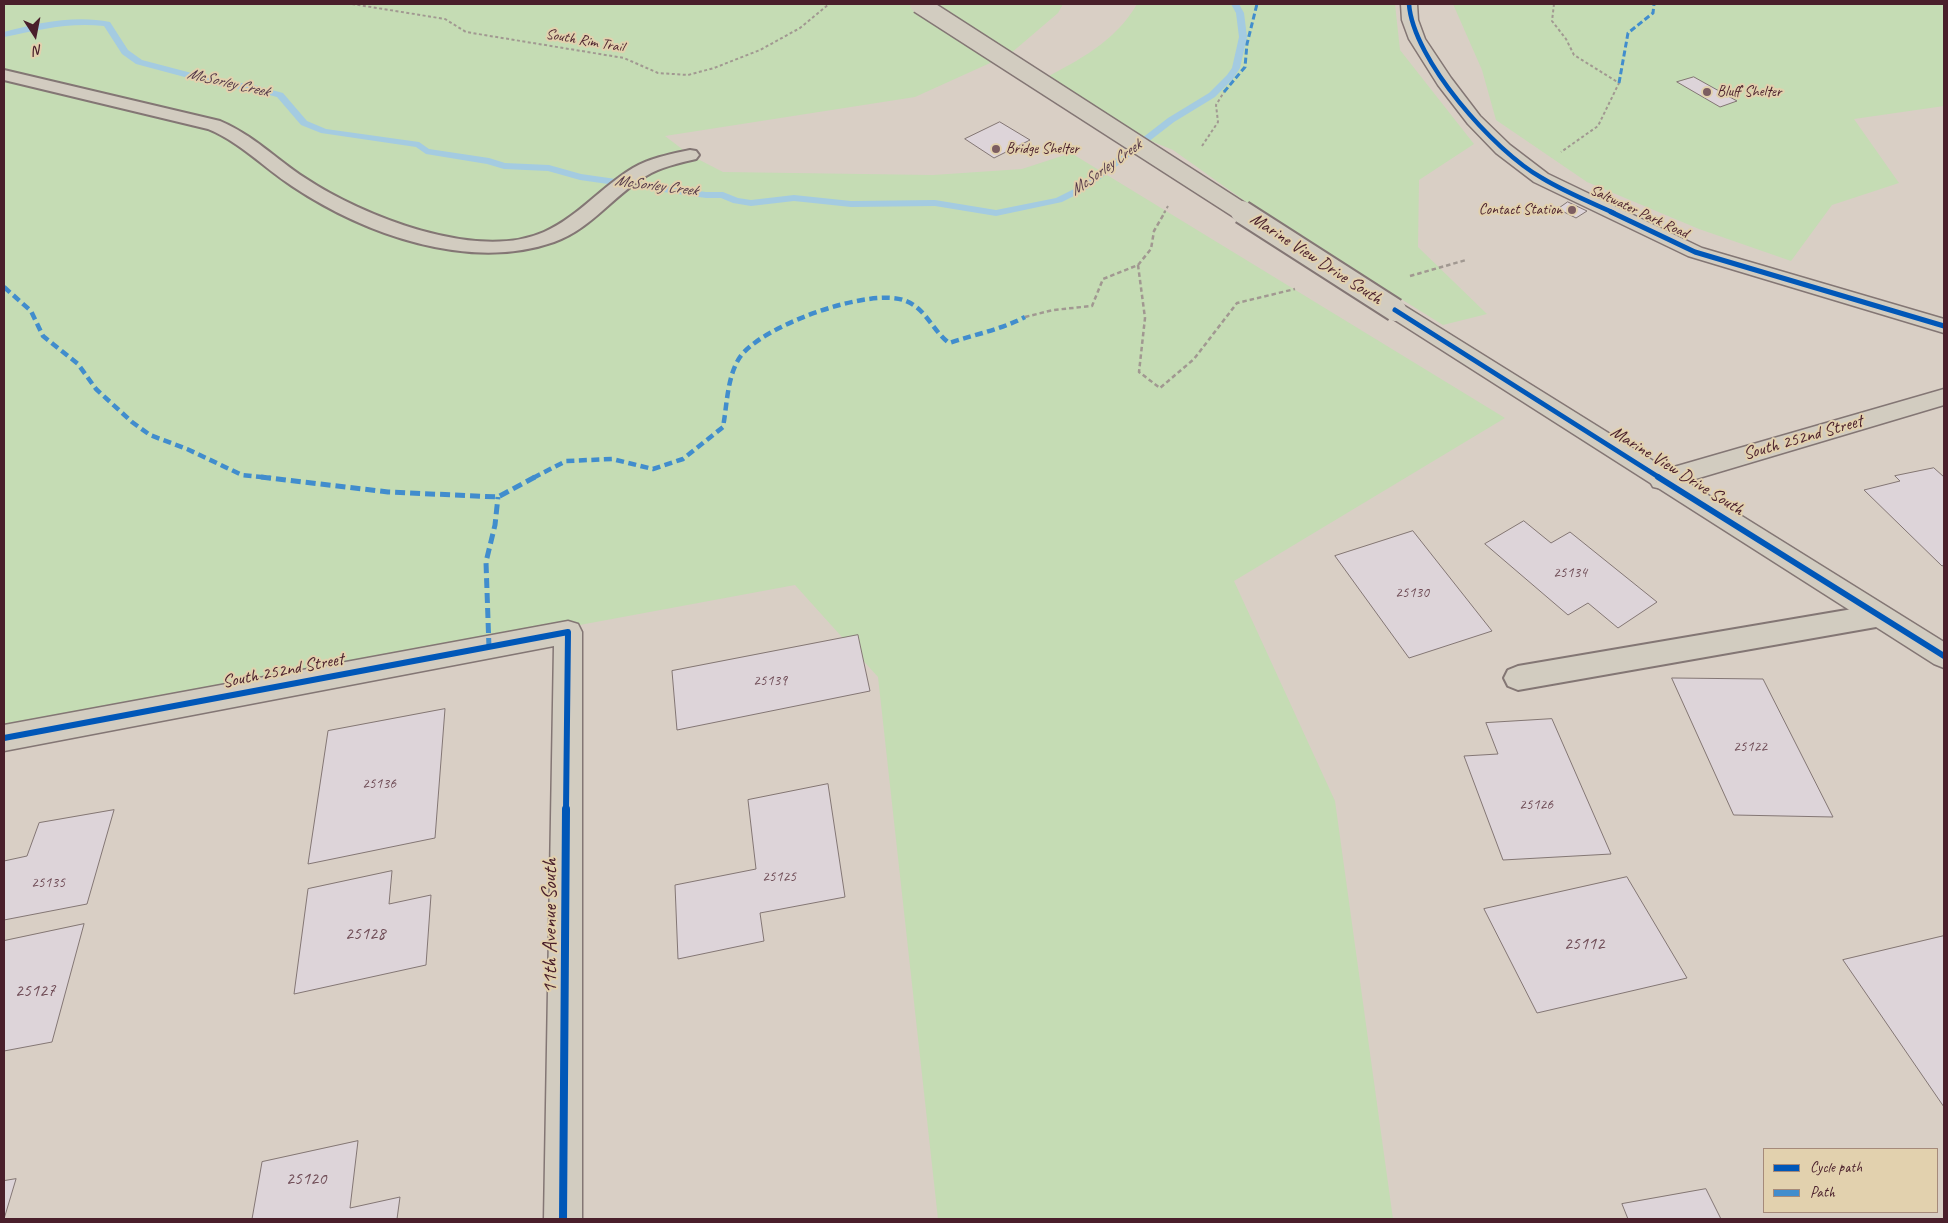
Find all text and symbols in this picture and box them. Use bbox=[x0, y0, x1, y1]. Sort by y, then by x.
north arrow bbox=[10, 10, 60, 60]
street label: South Rim Trail bbox=[544, 25, 626, 57]
text: N bbox=[32, 41, 44, 59]
water label: McSorley Creek bbox=[185, 64, 271, 102]
place label: Bluff Shelter bbox=[1717, 83, 1781, 101]
marker: Bluff Shelter bbox=[1701, 86, 1713, 98]
water label: McSorley Creek bbox=[1067, 136, 1145, 200]
place label: Bridge Shelter bbox=[1006, 140, 1079, 158]
marker: Bridge Shelter bbox=[990, 143, 1002, 155]
water label: McSorley Creek bbox=[614, 171, 698, 201]
street label: Saltwater Park Road bbox=[1587, 181, 1691, 243]
place label: Contact Station bbox=[1479, 201, 1562, 219]
marker: Contact Station bbox=[1566, 204, 1578, 216]
street label: Marine View Drive South bbox=[1246, 208, 1386, 310]
street label: South 252nd Street bbox=[1741, 411, 1865, 465]
street label: Marine View Drive South bbox=[1606, 421, 1748, 521]
house number: 25134 bbox=[1553, 564, 1587, 582]
house number: 25130 bbox=[1395, 584, 1429, 602]
street label: South 252nd Street bbox=[221, 649, 345, 693]
house number: 25139 bbox=[753, 672, 787, 690]
house number: 25122 bbox=[1733, 738, 1767, 756]
house number: 25136 bbox=[362, 775, 396, 793]
house number: 25126 bbox=[1519, 796, 1553, 814]
street label: 11th Avenue South bbox=[537, 858, 563, 994]
house number: 25125 bbox=[762, 868, 796, 886]
house number: 25135 bbox=[31, 874, 65, 892]
house number: 25128 bbox=[345, 923, 385, 945]
house number: 25112 bbox=[1564, 933, 1604, 955]
house number: 25127 bbox=[15, 980, 55, 1002]
legend bbox=[1763, 1148, 1938, 1213]
text: Cycle path bbox=[1810, 1158, 1862, 1177]
house number: 25120 bbox=[286, 1168, 326, 1190]
text: Path bbox=[1810, 1183, 1835, 1202]

